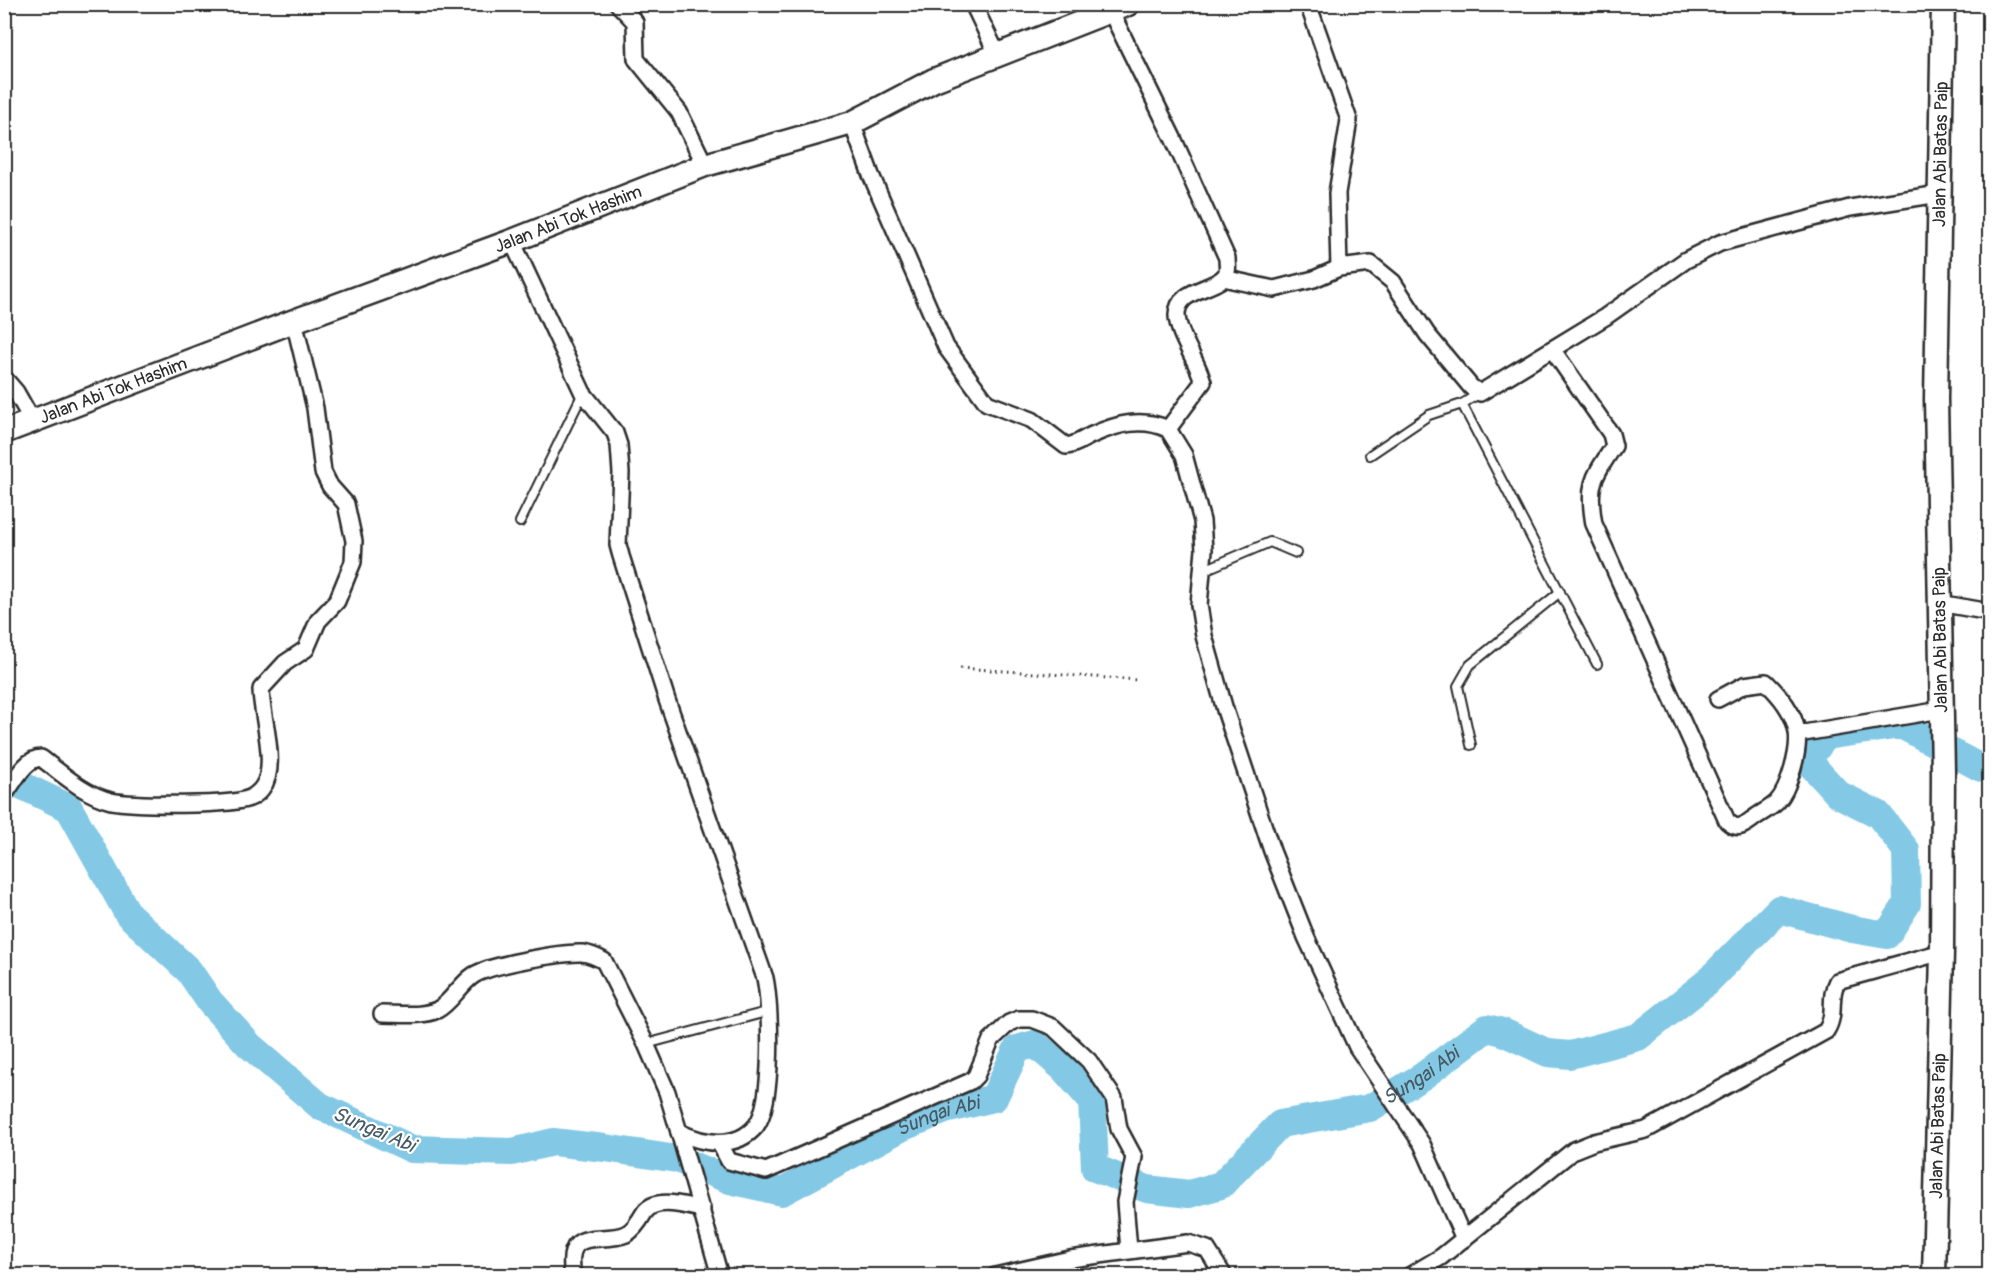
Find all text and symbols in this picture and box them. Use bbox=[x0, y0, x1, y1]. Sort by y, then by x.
street label: Jalan Abi Batas Paip bbox=[1928, 81, 1954, 227]
street label: Jalan Abi Tok Hashim bbox=[491, 180, 645, 258]
street label: Jalan Abi Tok Hashim bbox=[36, 352, 191, 429]
street label: Jalan Abi Batas Paip bbox=[1928, 567, 1953, 713]
water label: Sungai Abi bbox=[1378, 1039, 1467, 1111]
street label: Jalan Abi Batas Paip bbox=[1925, 1053, 1951, 1199]
water label: Sungai Abi bbox=[891, 1089, 985, 1142]
water label: Sungai Abi bbox=[329, 1101, 422, 1159]

